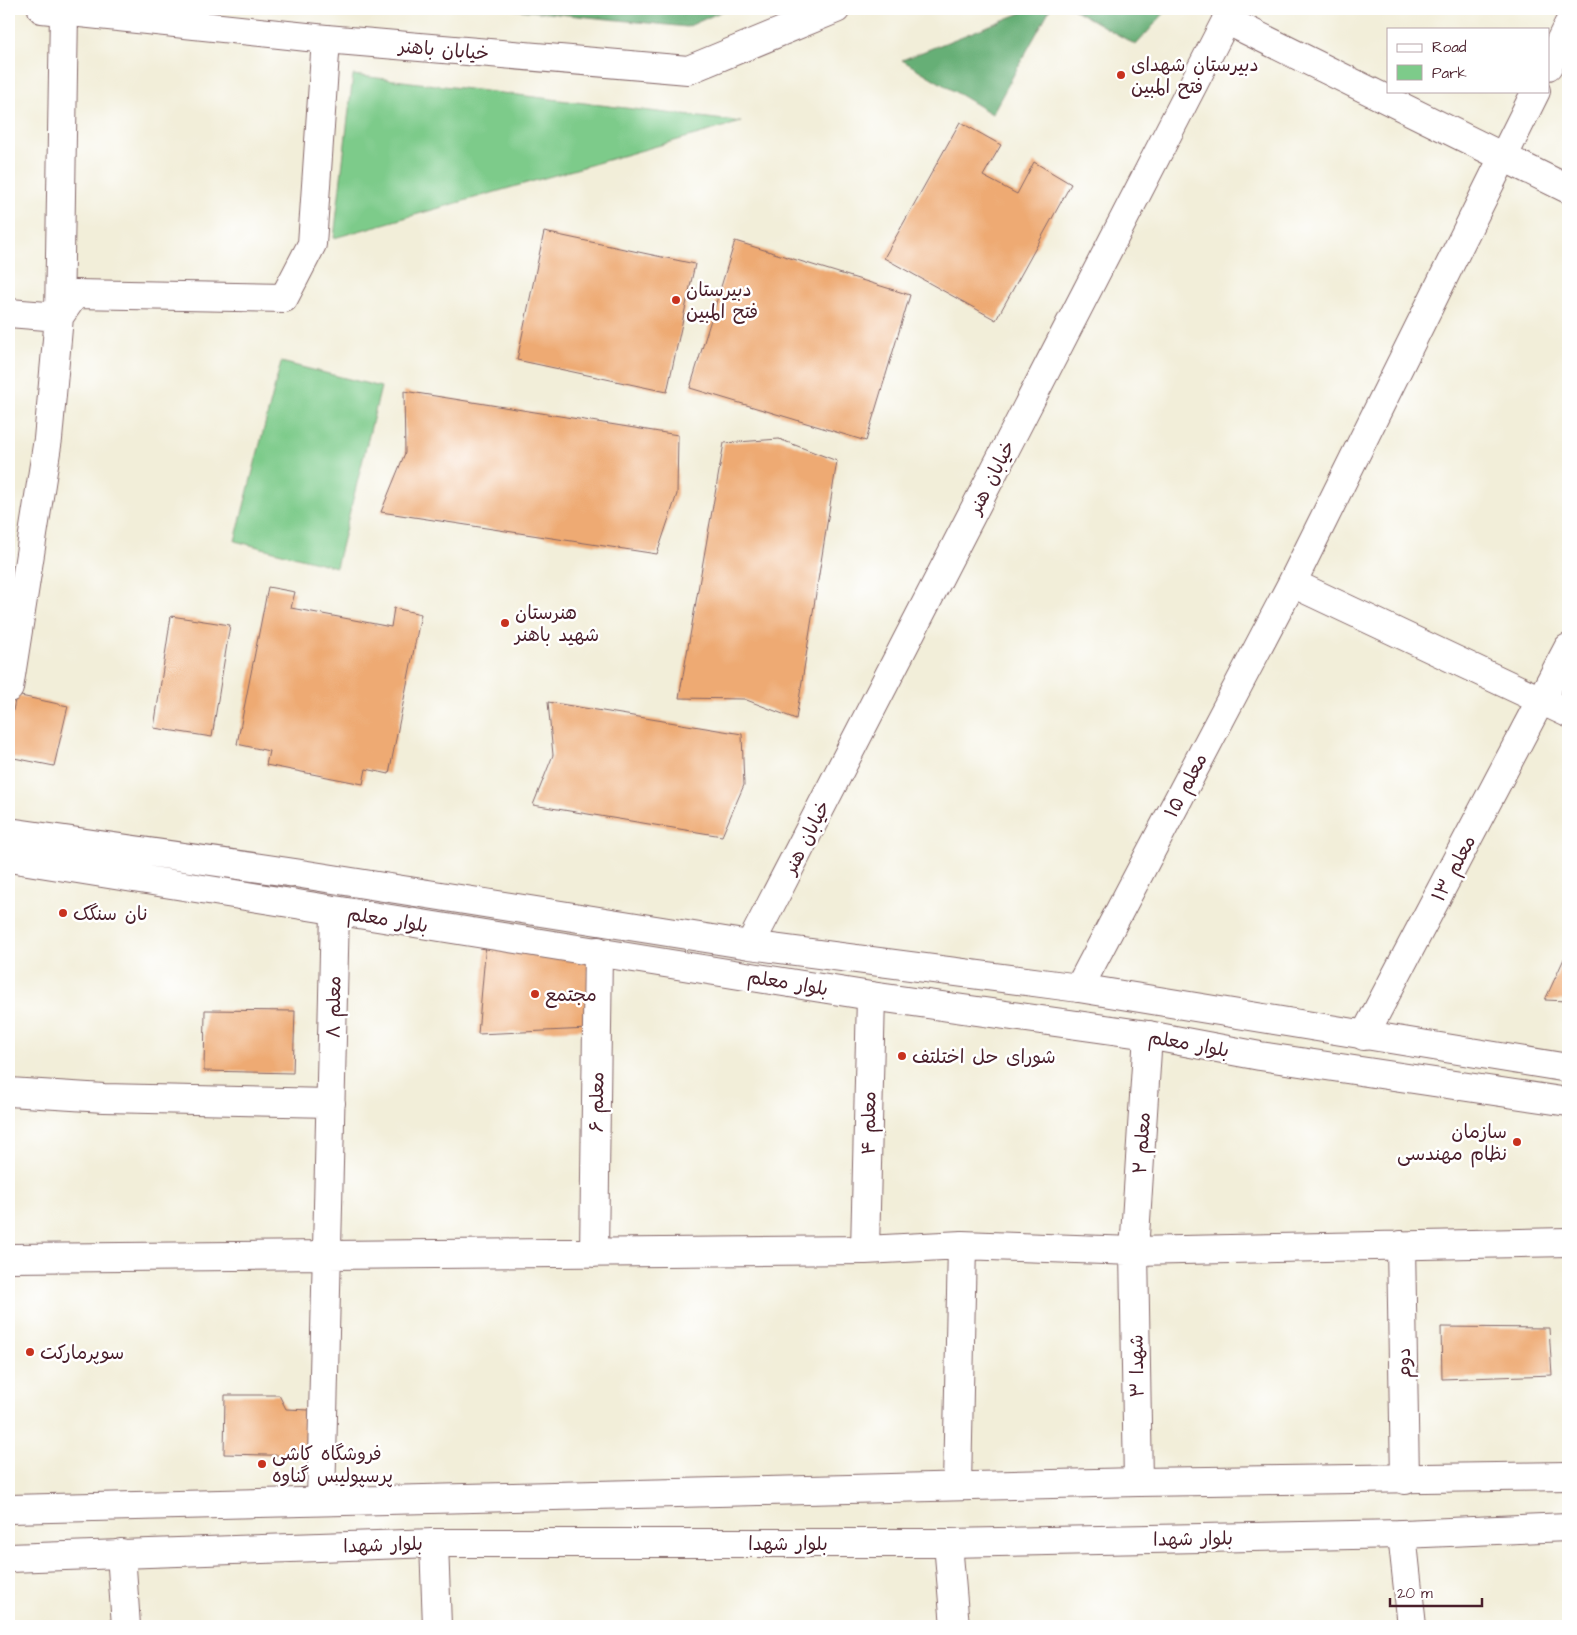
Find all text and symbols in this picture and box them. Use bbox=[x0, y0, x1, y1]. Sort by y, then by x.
legend bbox=[1387, 28, 1550, 92]
street label: خیابان باهنر bbox=[396, 33, 490, 68]
text: Road bbox=[1432, 37, 1467, 58]
place label: دبیرستان شهدای فتح المبین bbox=[1131, 52, 1259, 101]
text: Park bbox=[1432, 63, 1467, 84]
marker: دبیرستان شهدای فتح المبین bbox=[1115, 69, 1127, 81]
place label: دبیرستان فتح المبین bbox=[686, 277, 758, 326]
marker: دبیرستان فتح المبین bbox=[670, 294, 682, 306]
street label: خیابان هنر bbox=[961, 436, 1022, 521]
place label: هنرستان شهید باهنر bbox=[513, 600, 599, 649]
marker: هنرستان شهید باهنر bbox=[499, 617, 511, 629]
street label: معلم ۱۵ bbox=[1158, 749, 1215, 823]
street label: خیابان هنر bbox=[776, 796, 837, 881]
street label: معلم ۱۳ bbox=[1426, 831, 1483, 907]
place label: نان سنگک bbox=[73, 901, 148, 928]
street label: بلوار معلم bbox=[345, 901, 430, 940]
marker: نان سنگک bbox=[57, 907, 69, 919]
street label: بلوار معلم bbox=[745, 964, 830, 1003]
street label: معلم ۸ bbox=[320, 975, 349, 1039]
place label: مجتمع bbox=[545, 982, 597, 1009]
marker: مجتمع bbox=[529, 988, 541, 1000]
street label: بلوار معلم bbox=[1146, 1024, 1231, 1065]
place label: شورای حل اختلتف bbox=[912, 1044, 1056, 1071]
marker: شورای حل اختلتف bbox=[896, 1050, 908, 1062]
street label: معلم ۶ bbox=[583, 1071, 612, 1133]
street label: معلم ۴ bbox=[855, 1091, 884, 1155]
street label: معلم ۲ bbox=[1127, 1111, 1158, 1175]
place label: سازمان نظام مهندسی bbox=[1397, 1119, 1507, 1168]
marker: سازمان نظام مهندسی bbox=[1511, 1136, 1523, 1148]
street label: شهدا ۳ bbox=[1123, 1334, 1152, 1398]
place label: سوپرمارکت bbox=[40, 1340, 124, 1367]
marker: سوپرمارکت bbox=[24, 1346, 36, 1358]
street label: دوم bbox=[1391, 1347, 1418, 1379]
place label: فروشگاه کاشی پرسپولیس گناوه bbox=[272, 1441, 393, 1490]
marker: فروشگاه کاشی پرسپولیس گناوه bbox=[256, 1458, 268, 1470]
street label: بلوار شهدا bbox=[1153, 1525, 1233, 1554]
street label: بلوار شهدا bbox=[343, 1531, 423, 1560]
street label: بلوار شهدا bbox=[748, 1531, 828, 1558]
scale bar bbox=[1390, 1575, 1482, 1607]
text: 20 m bbox=[1397, 1583, 1433, 1604]

